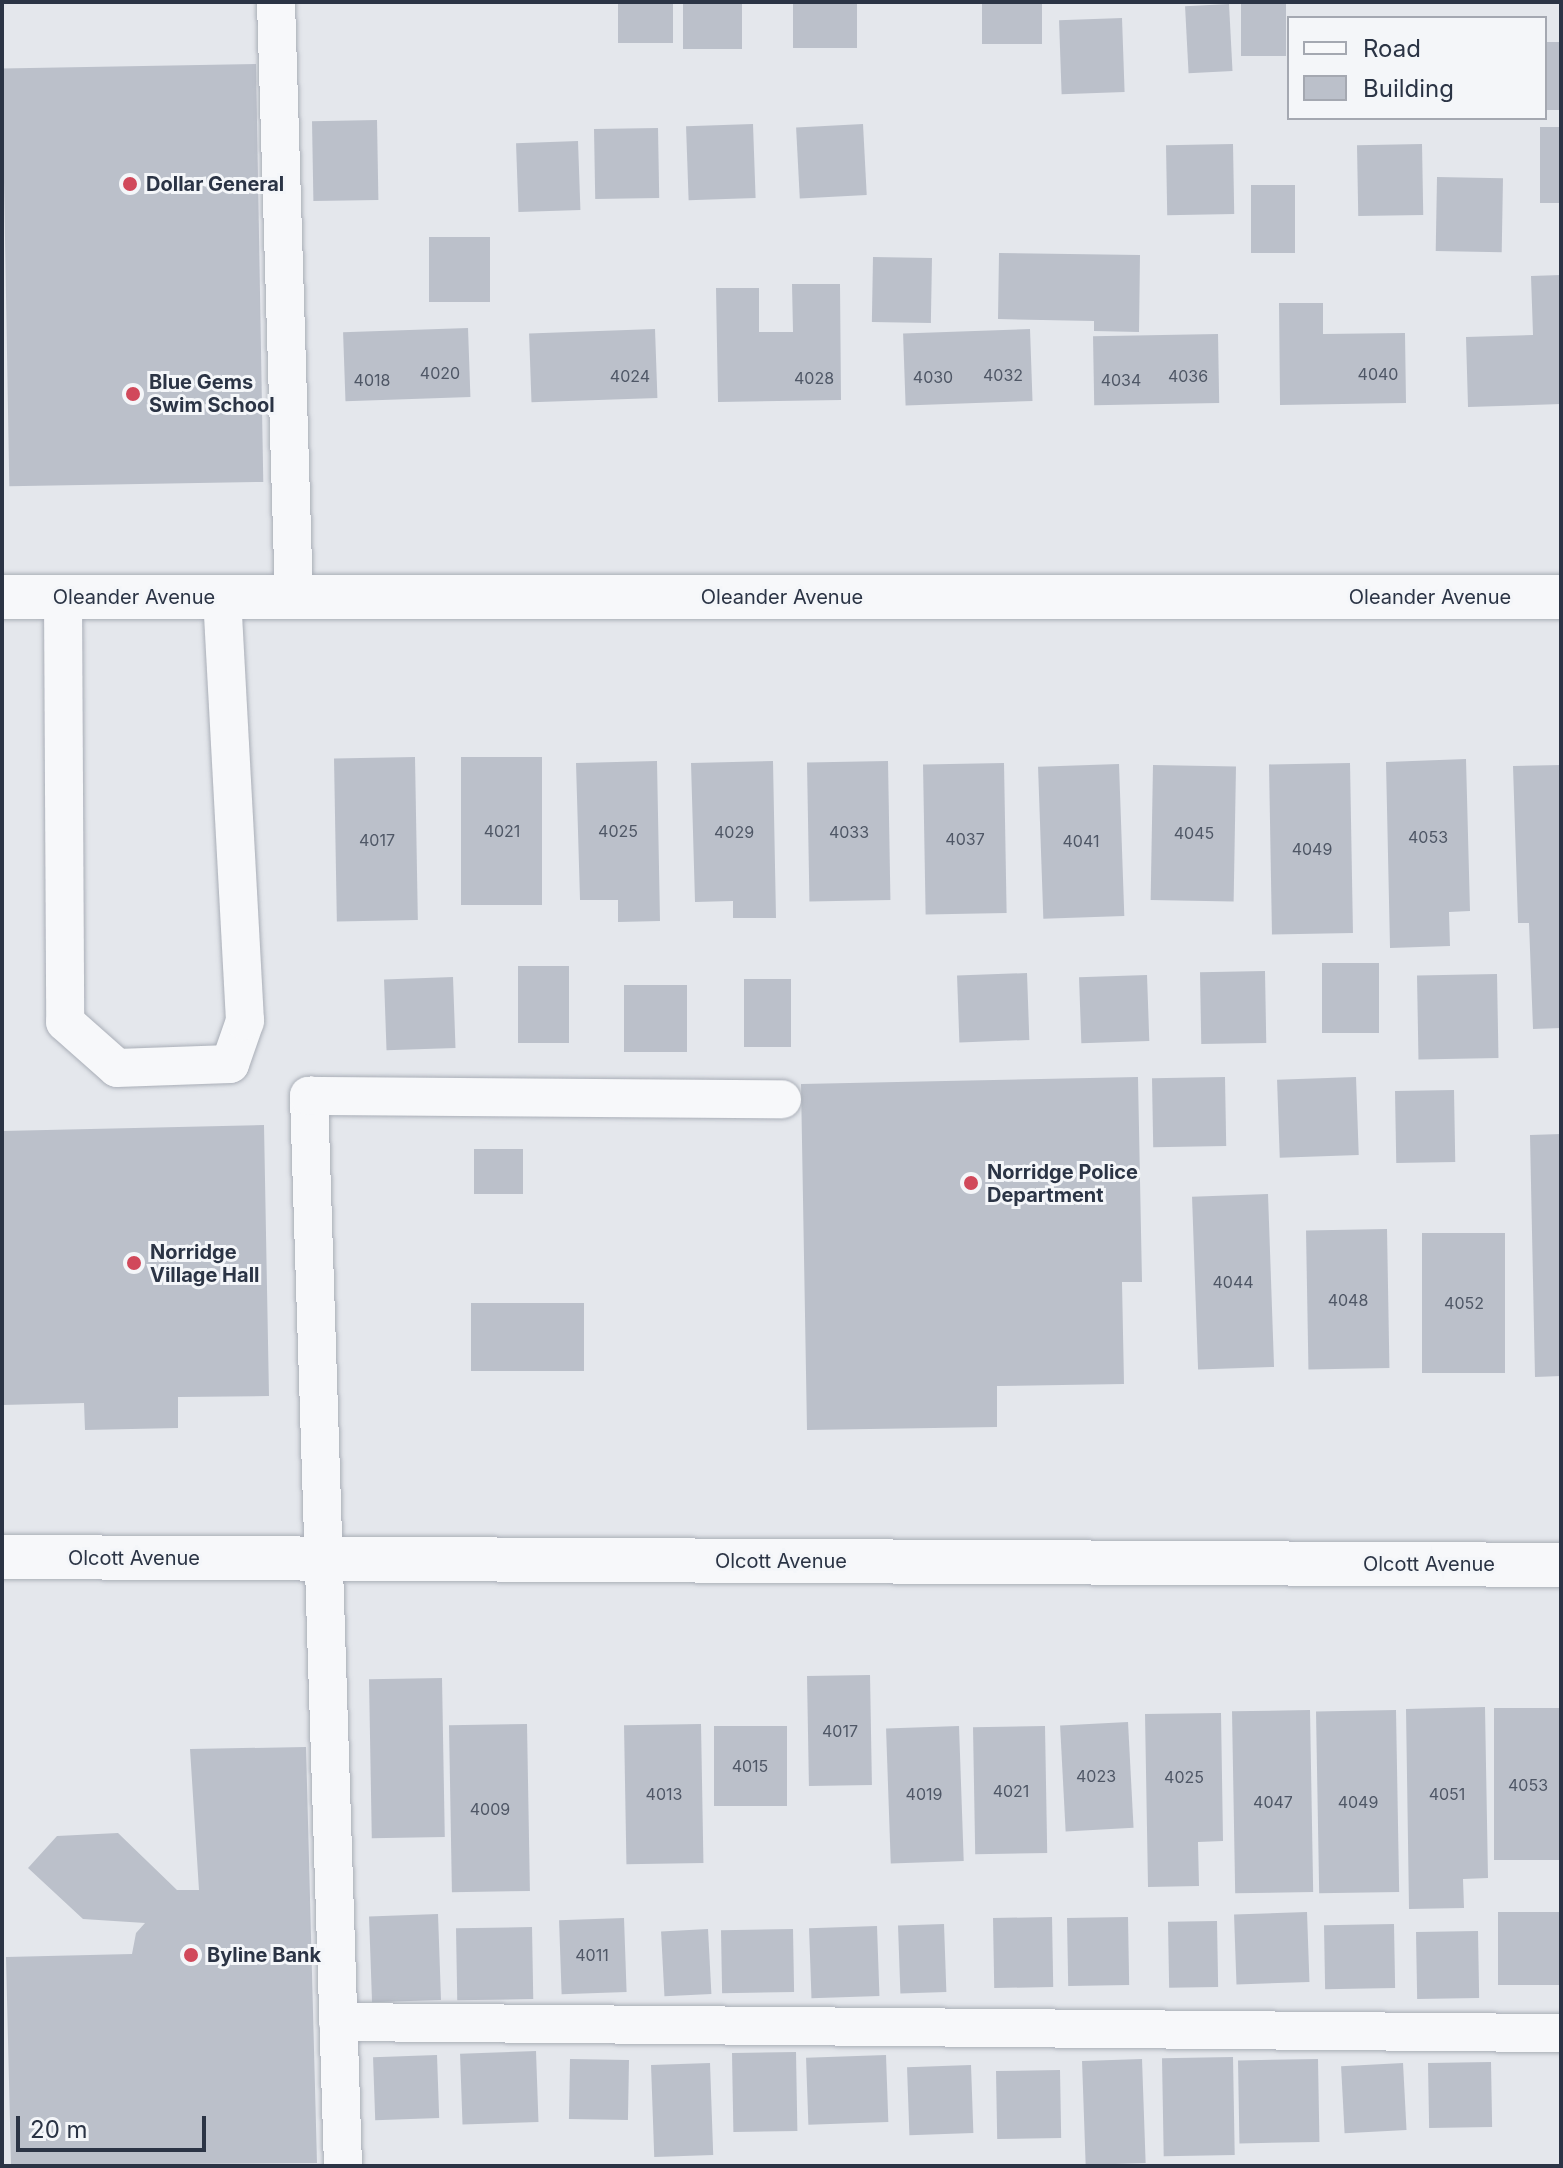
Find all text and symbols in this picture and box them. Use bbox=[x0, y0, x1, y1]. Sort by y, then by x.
legend bbox=[1287, 16, 1547, 120]
text: Road bbox=[1363, 34, 1421, 63]
text: Building bbox=[1363, 74, 1454, 103]
place label: Dollar General bbox=[146, 172, 284, 196]
marker: Dollar General bbox=[121, 175, 139, 193]
house number: 4020 bbox=[420, 363, 460, 383]
house number: 4040 bbox=[1358, 364, 1398, 384]
house number: 4032 bbox=[983, 365, 1023, 385]
house number: 4024 bbox=[610, 366, 650, 386]
house number: 4036 bbox=[1168, 366, 1208, 386]
house number: 4030 bbox=[913, 367, 953, 387]
house number: 4028 bbox=[794, 368, 834, 388]
place label: Blue Gems Swim School bbox=[149, 370, 275, 417]
house number: 4018 bbox=[354, 370, 390, 390]
house number: 4034 bbox=[1101, 370, 1141, 390]
marker: Blue Gems Swim School bbox=[124, 385, 142, 403]
street label: Oleander Avenue bbox=[53, 585, 215, 609]
street label: Oleander Avenue bbox=[701, 585, 863, 609]
street label: Oleander Avenue bbox=[1349, 585, 1511, 609]
house number: 4021 bbox=[484, 821, 520, 841]
house number: 4025 bbox=[598, 821, 638, 841]
house number: 4029 bbox=[714, 822, 754, 842]
house number: 4033 bbox=[829, 822, 869, 842]
house number: 4045 bbox=[1174, 823, 1214, 843]
house number: 4053 bbox=[1408, 827, 1448, 847]
house number: 4037 bbox=[945, 829, 985, 849]
house number: 4017 bbox=[359, 830, 395, 850]
house number: 4041 bbox=[1063, 831, 1099, 851]
house number: 4049 bbox=[1292, 839, 1332, 859]
place label: Norridge Police Department bbox=[987, 1160, 1138, 1207]
marker: Norridge Police Department bbox=[962, 1174, 980, 1192]
place label: Norridge Village Hall bbox=[150, 1240, 259, 1287]
marker: Norridge Village Hall bbox=[125, 1254, 143, 1272]
house number: 4044 bbox=[1212, 1272, 1254, 1292]
house number: 4048 bbox=[1328, 1290, 1368, 1310]
house number: 4052 bbox=[1444, 1293, 1484, 1313]
street label: Olcott Avenue bbox=[68, 1546, 200, 1570]
street label: Olcott Avenue bbox=[715, 1549, 847, 1573]
street label: Olcott Avenue bbox=[1363, 1552, 1495, 1576]
house number: 4017 bbox=[822, 1721, 858, 1741]
house number: 4015 bbox=[732, 1756, 768, 1776]
house number: 4023 bbox=[1076, 1766, 1116, 1786]
house number: 4025 bbox=[1164, 1767, 1204, 1787]
house number: 4053 bbox=[1508, 1775, 1548, 1795]
house number: 4021 bbox=[993, 1781, 1029, 1801]
house number: 4013 bbox=[646, 1784, 682, 1804]
house number: 4019 bbox=[906, 1784, 942, 1804]
house number: 4051 bbox=[1429, 1784, 1465, 1804]
house number: 4047 bbox=[1253, 1792, 1293, 1812]
house number: 4049 bbox=[1338, 1792, 1378, 1812]
house number: 4009 bbox=[470, 1799, 510, 1819]
place label: Byline Bank bbox=[207, 1943, 321, 1967]
house number: 4011 bbox=[575, 1945, 609, 1965]
marker: Byline Bank bbox=[182, 1946, 200, 1964]
scale bar bbox=[20, 2100, 210, 2150]
text: 20 m bbox=[30, 2115, 88, 2144]

